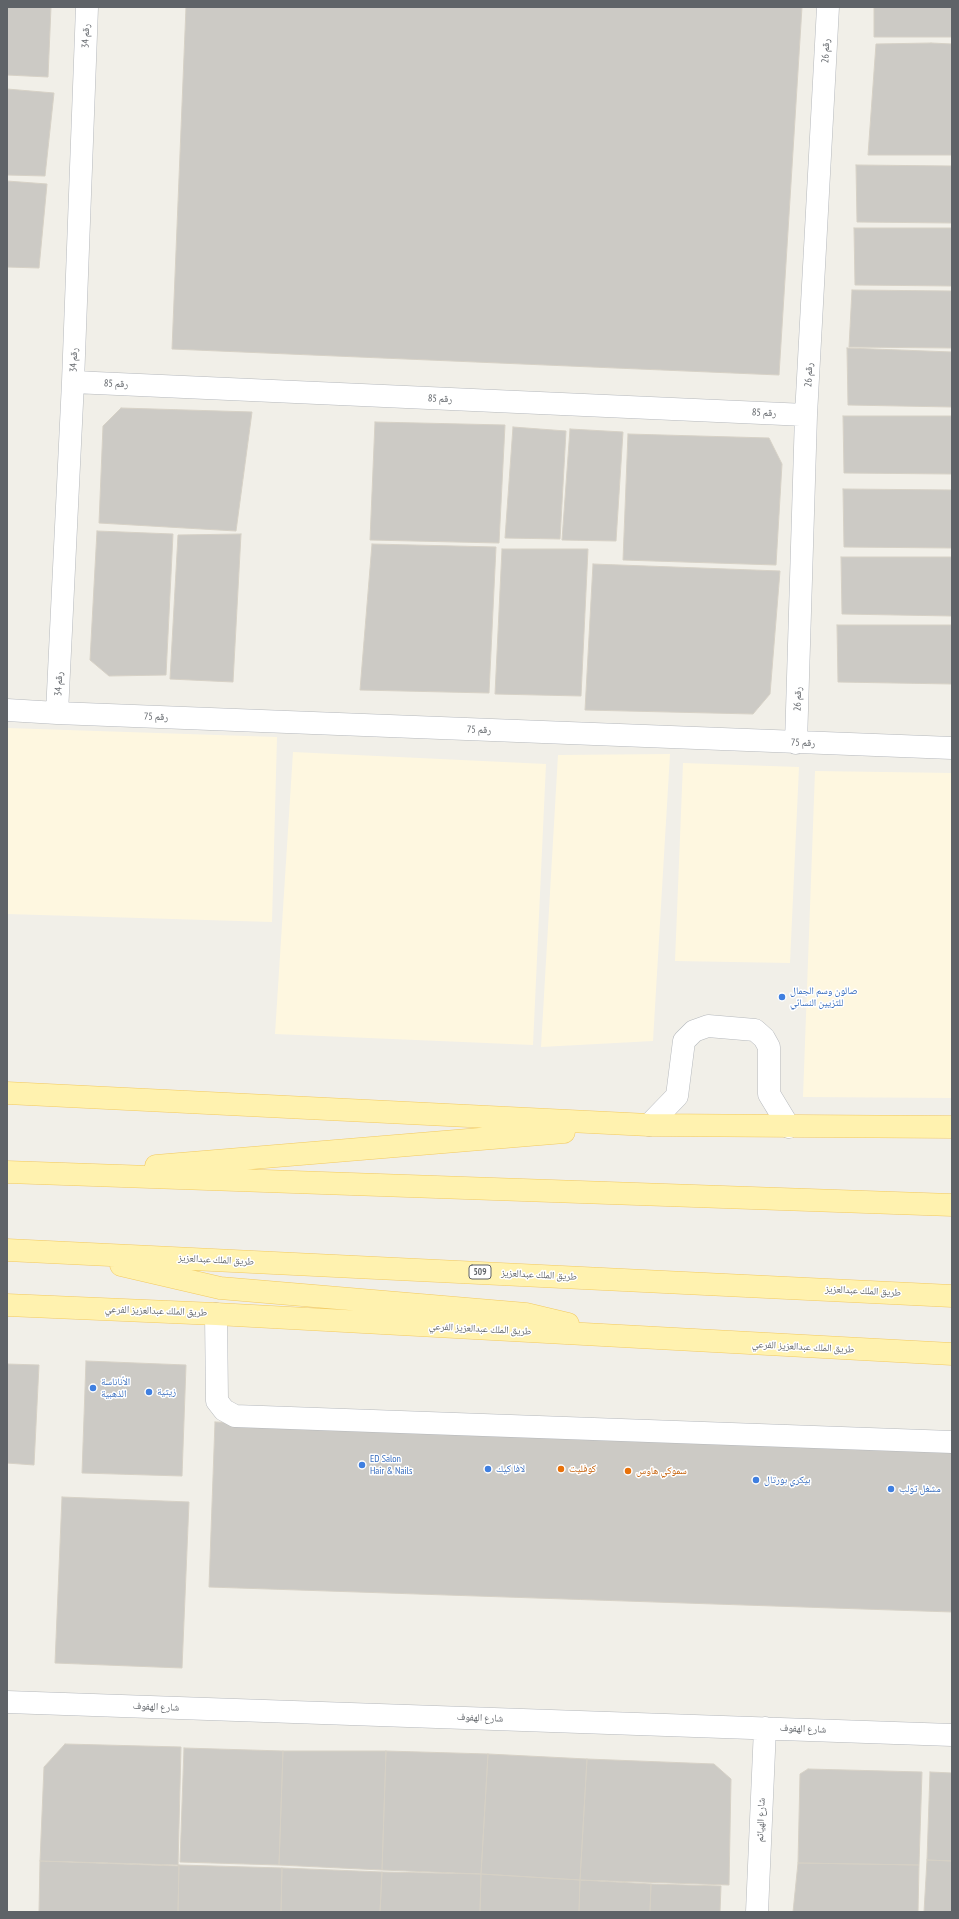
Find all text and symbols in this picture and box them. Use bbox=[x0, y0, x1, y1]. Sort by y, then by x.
street label: رقم 34 bbox=[80, 24, 92, 48]
street label: رقم 26 bbox=[819, 38, 833, 64]
street label: رقم 34 bbox=[68, 348, 80, 372]
street label: رقم 26 bbox=[802, 362, 816, 388]
street label: رقم 85 bbox=[103, 377, 129, 391]
street label: رقم 85 bbox=[427, 392, 453, 406]
street label: رقم 85 bbox=[751, 406, 777, 420]
street label: رقم 34 bbox=[52, 671, 66, 697]
street label: رقم 26 bbox=[792, 687, 804, 711]
street label: رقم 75 bbox=[144, 711, 168, 723]
street label: رقم 75 bbox=[467, 724, 491, 736]
street label: رقم 75 bbox=[791, 737, 815, 749]
place label: صالون وسم الجمال للتزيين النسائي bbox=[790, 985, 858, 1008]
marker: صالون وسم الجمال للتزيين النسائي bbox=[777, 992, 787, 1002]
street label: طريق الملك عبدالعزيز bbox=[178, 1252, 254, 1268]
road number: 509 bbox=[469, 1265, 491, 1279]
street label: طريق الملك عبدالعزيز bbox=[501, 1267, 577, 1283]
street label: طريق الملك عبدالعزيز bbox=[825, 1283, 901, 1299]
street label: طريق الملك عبدالعزيز الفرعي bbox=[105, 1303, 207, 1319]
street label: طريق الملك عبدالعزيز الفرعي bbox=[429, 1320, 531, 1338]
street label: طريق الملك عبدالعزيز الفرعي bbox=[752, 1338, 854, 1356]
place label: الأناناسة الذهبية bbox=[101, 1376, 130, 1400]
marker: الأناناسة الذهبية bbox=[88, 1383, 98, 1393]
place label: زيتية bbox=[157, 1386, 176, 1398]
marker: زيتية bbox=[144, 1387, 154, 1397]
place label: ED Salon Hair & Nails bbox=[370, 1453, 412, 1476]
marker: ED Salon Hair & Nails bbox=[357, 1460, 367, 1470]
place label: لافا كيك bbox=[496, 1463, 525, 1475]
place label: كوفليت bbox=[569, 1463, 596, 1475]
marker: لافا كيك bbox=[483, 1464, 493, 1474]
marker: كوفليت bbox=[556, 1464, 566, 1474]
place label: سموكي هاوس bbox=[636, 1465, 687, 1477]
marker: سموكي هاوس bbox=[623, 1466, 633, 1476]
place label: بيكري بورتال bbox=[764, 1474, 810, 1486]
marker: بيكري بورتال bbox=[751, 1475, 761, 1485]
place label: مشغل تولب bbox=[899, 1483, 941, 1495]
marker: مشغل تولب bbox=[886, 1484, 896, 1494]
street label: شارع الهفوف bbox=[133, 1700, 179, 1714]
street label: شارع الهفوف bbox=[457, 1711, 503, 1725]
street label: شارع الهفوف bbox=[780, 1722, 826, 1736]
street label: شارع الهياثم bbox=[754, 1798, 768, 1842]

